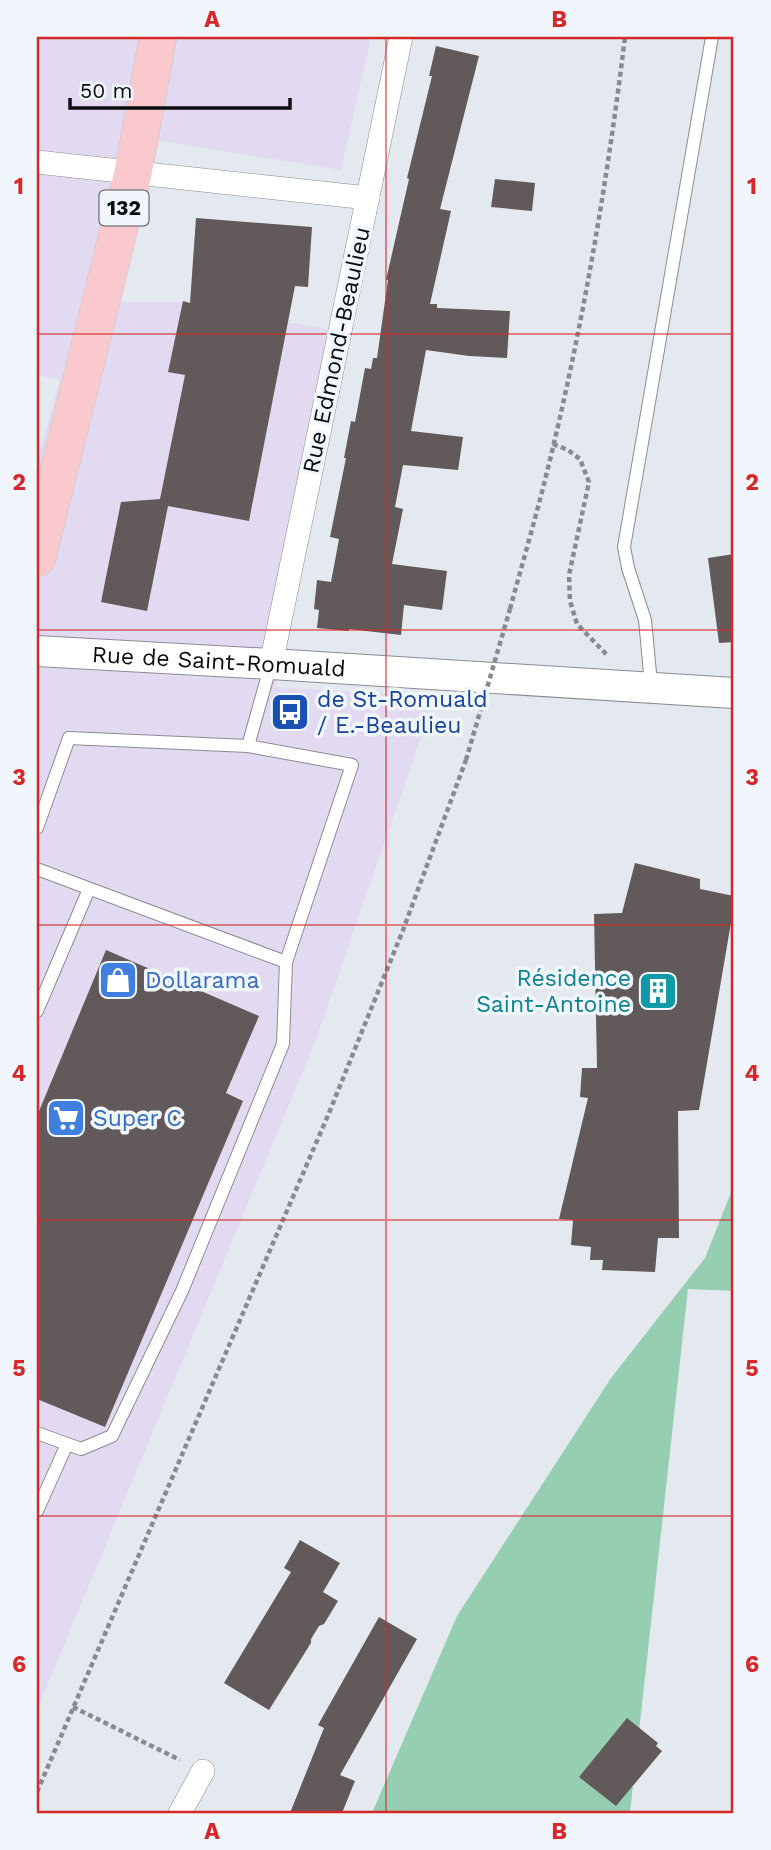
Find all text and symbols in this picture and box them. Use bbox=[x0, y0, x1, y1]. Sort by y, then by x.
text: A bbox=[204, 6, 220, 33]
text: B bbox=[551, 6, 567, 33]
scale bar bbox=[70, 66, 290, 110]
text: 50 m bbox=[80, 78, 132, 103]
text: 1 bbox=[14, 173, 24, 200]
text: 1 bbox=[747, 173, 757, 200]
road number: 132 bbox=[100, 190, 148, 226]
street label: Rue Edmond-Beaulieu bbox=[297, 224, 376, 476]
text: 2 bbox=[12, 469, 26, 496]
text: 2 bbox=[745, 469, 759, 496]
street label: Rue de Saint-Romuald bbox=[91, 641, 346, 683]
place label: de St-Romuald / E.-Beaulieu bbox=[317, 686, 488, 739]
bus stop icon: de St-Romuald / E.-Beaulieu bbox=[269, 691, 311, 733]
text: 3 bbox=[12, 764, 26, 791]
text: 3 bbox=[745, 764, 759, 791]
shop icon: Dollarama bbox=[97, 959, 139, 1001]
place label: Résidence Saint-Antoine bbox=[476, 965, 631, 1018]
place label: Dollarama bbox=[145, 967, 260, 994]
building icon: Résidence Saint-Antoine bbox=[637, 970, 679, 1012]
text: 4 bbox=[12, 1060, 27, 1087]
text: 4 bbox=[745, 1060, 760, 1087]
supermarket icon: Super C bbox=[45, 1097, 87, 1139]
place label: Super C bbox=[93, 1105, 182, 1132]
text: 5 bbox=[12, 1355, 26, 1382]
text: 5 bbox=[745, 1355, 759, 1382]
text: 6 bbox=[12, 1651, 26, 1678]
text: 6 bbox=[745, 1651, 759, 1678]
text: A bbox=[204, 1818, 220, 1845]
text: B bbox=[551, 1818, 567, 1845]

